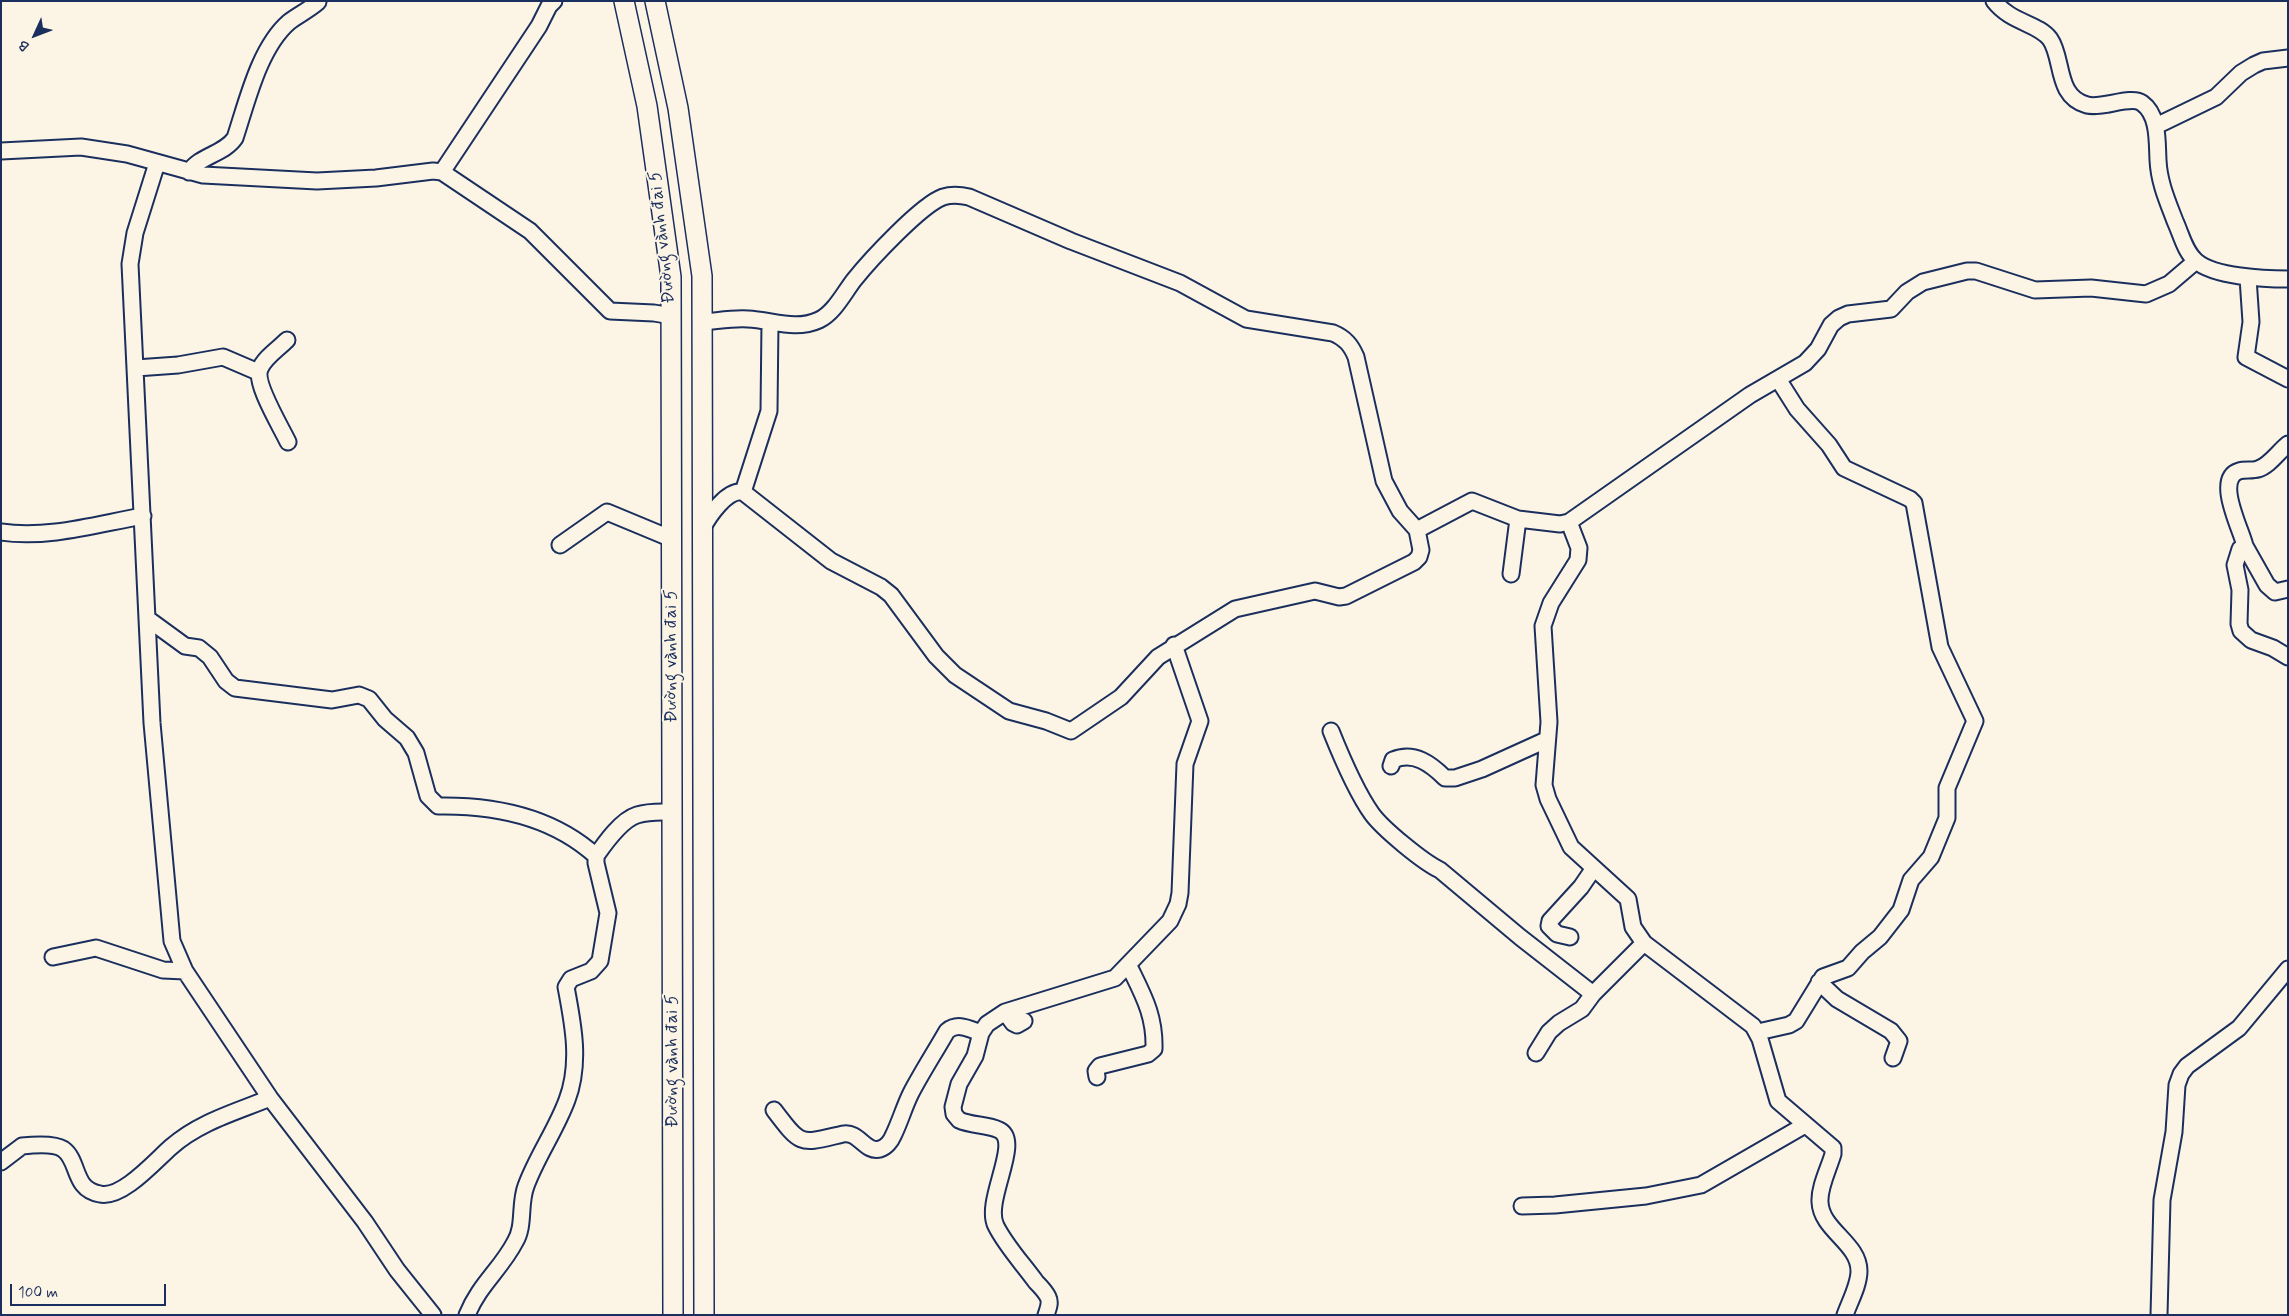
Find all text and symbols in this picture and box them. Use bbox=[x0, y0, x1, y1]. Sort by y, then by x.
north arrow bbox=[10, 10, 60, 60]
text: B bbox=[14, 36, 34, 55]
street label: Đường vành đai 5 bbox=[645, 169, 681, 305]
street label: Đường vành đai 5 bbox=[661, 589, 683, 723]
street label: Đường vành đai 5 bbox=[662, 994, 684, 1128]
scale bar bbox=[12, 1274, 169, 1306]
text: 100 m bbox=[18, 1283, 58, 1303]

